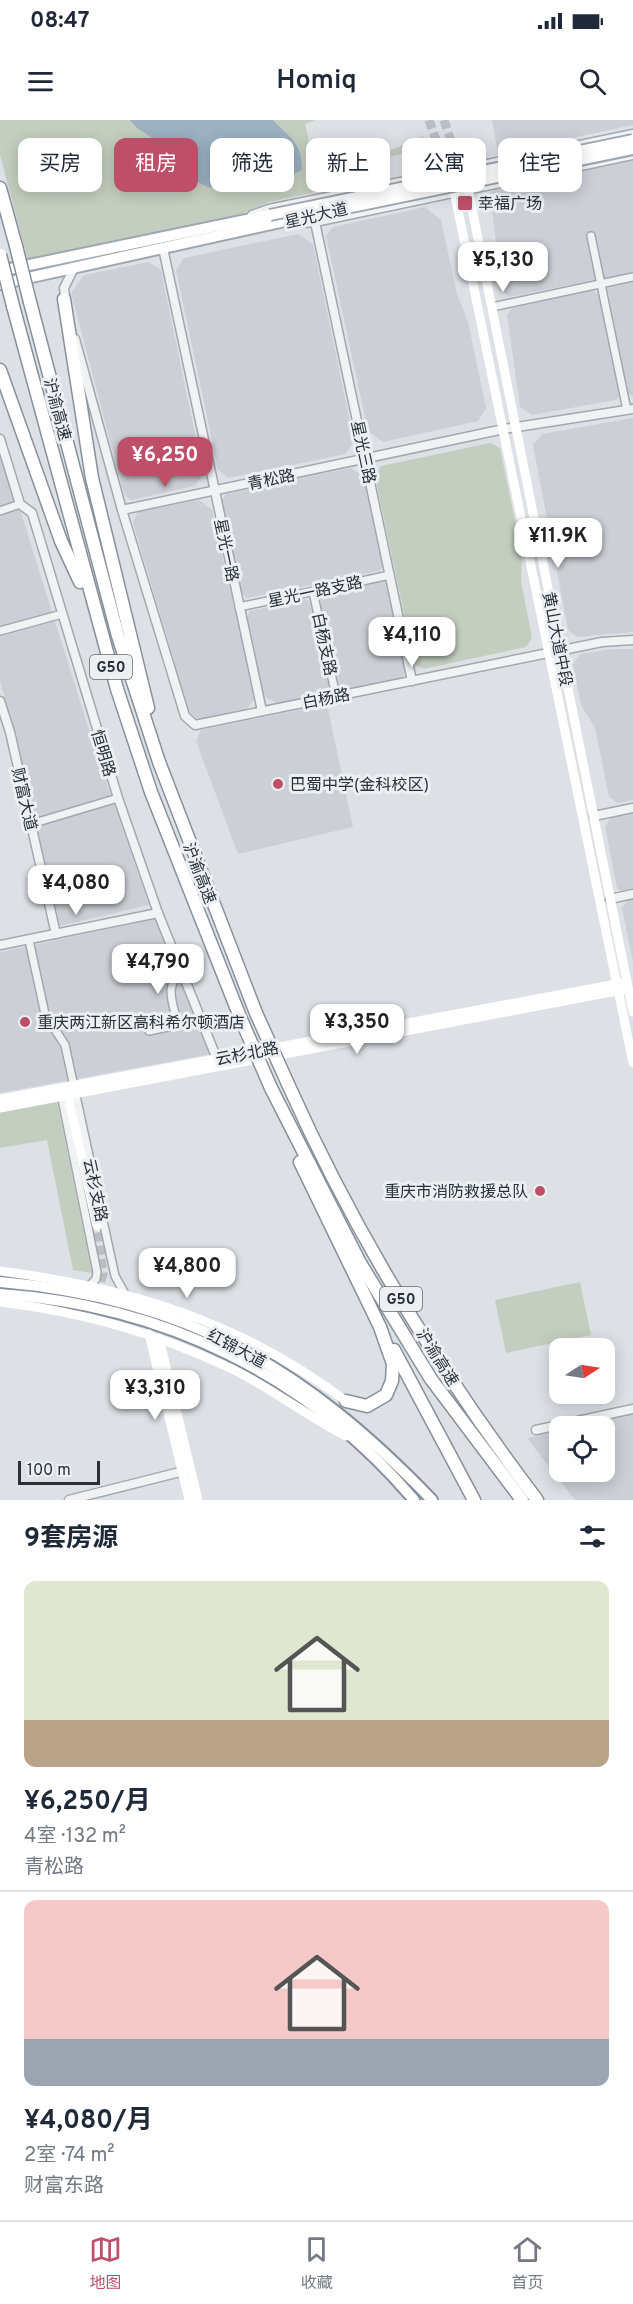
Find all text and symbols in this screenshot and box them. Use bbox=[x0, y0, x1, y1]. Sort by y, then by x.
text: 08:47 bbox=[30, 8, 90, 35]
text: Homiq bbox=[276, 64, 357, 98]
icon: menu bbox=[24, 65, 57, 98]
icon: search bbox=[576, 65, 609, 98]
chip: 买房 bbox=[18, 138, 102, 192]
chip: 租房 bbox=[114, 138, 198, 192]
chip: 筛选 bbox=[210, 138, 294, 192]
chip: 新上 bbox=[306, 138, 390, 192]
chip: 公寓 bbox=[402, 138, 486, 192]
chip: 住宅 bbox=[498, 138, 582, 192]
marker: 幸福广场 bbox=[456, 194, 474, 212]
place label: 幸福广场 bbox=[478, 195, 542, 215]
street label: 星光大道 bbox=[283, 200, 350, 234]
pin: ¥5,130 bbox=[454, 242, 552, 293]
text: ¥5,130 bbox=[472, 248, 534, 274]
street label: 沪渝高速 bbox=[38, 376, 74, 443]
street label: 星光三路 bbox=[346, 419, 378, 486]
pin: ¥6,250 bbox=[116, 437, 214, 488]
text: ¥6,250 bbox=[132, 443, 198, 469]
street label: 青松路 bbox=[246, 466, 297, 496]
street label: 星光一路 bbox=[209, 517, 241, 584]
pin: ¥11.9K bbox=[509, 518, 607, 569]
text: ¥11.9K bbox=[528, 524, 588, 550]
street label: 星光一路支路 bbox=[266, 573, 364, 613]
street label: 黄山大道中段 bbox=[537, 590, 575, 688]
street label: 白杨支路 bbox=[307, 611, 339, 678]
pin: ¥4,110 bbox=[363, 617, 461, 668]
text: ¥4,110 bbox=[382, 623, 442, 649]
road number: G50 bbox=[90, 655, 132, 679]
street label: 白杨路 bbox=[301, 686, 352, 714]
street label: 恒明路 bbox=[86, 728, 119, 779]
street label: 财富大道 bbox=[6, 766, 40, 833]
place label: 巴蜀中学(金科校区) bbox=[290, 776, 429, 796]
marker: 巴蜀中学(金科校区) bbox=[271, 777, 285, 791]
street label: 沪渝高速 bbox=[177, 840, 219, 907]
pin: ¥4,080 bbox=[27, 865, 125, 916]
text: ¥4,080 bbox=[42, 871, 110, 897]
pin: ¥4,790 bbox=[109, 944, 207, 995]
text: ¥4,790 bbox=[126, 950, 190, 976]
pin: ¥3,350 bbox=[308, 1004, 406, 1055]
text: ¥3,350 bbox=[324, 1010, 390, 1036]
place label: 重庆两江新区高科希尔顿酒店 bbox=[37, 1014, 245, 1034]
marker: 重庆两江新区高科希尔顿酒店 bbox=[18, 1015, 32, 1029]
street label: 云杉北路 bbox=[214, 1039, 281, 1071]
street label: 云杉支路 bbox=[78, 1157, 110, 1224]
place label: 重庆市消防救援总队 bbox=[384, 1183, 528, 1203]
marker: 重庆市消防救援总队 bbox=[533, 1184, 547, 1198]
pin: ¥4,800 bbox=[138, 1248, 236, 1299]
text: ¥4,800 bbox=[153, 1254, 221, 1280]
road number: G50 bbox=[380, 1287, 422, 1311]
street label: 红锦大道 bbox=[203, 1326, 269, 1374]
street label: 沪渝高速 bbox=[411, 1326, 462, 1391]
north arrow bbox=[549, 1338, 615, 1404]
map controls bbox=[549, 1338, 615, 1482]
pin: ¥3,310 bbox=[106, 1370, 204, 1421]
text: ¥3,310 bbox=[124, 1376, 186, 1402]
button: locate bbox=[549, 1416, 615, 1482]
scale bar bbox=[18, 1458, 100, 1486]
text: 100 m bbox=[27, 1461, 71, 1481]
icon: filters bbox=[576, 1520, 609, 1553]
text: 9套房源 bbox=[24, 1523, 118, 1556]
icon: home bbox=[263, 1620, 371, 1728]
text: ¥6,250/月 bbox=[24, 1786, 151, 1819]
text: 4室 · 132 m² bbox=[24, 1824, 126, 1850]
text: 青松路 bbox=[24, 1855, 84, 1881]
icon: home bbox=[263, 1939, 371, 2047]
text: ¥4,080/月 bbox=[24, 2105, 153, 2138]
text: 2室 · 74 m² bbox=[24, 2143, 115, 2169]
text: 财富东路 bbox=[24, 2174, 104, 2200]
tab: 地图 bbox=[89, 2233, 122, 2294]
tab: 收藏 bbox=[300, 2233, 333, 2294]
tab: 首页 bbox=[511, 2233, 544, 2294]

